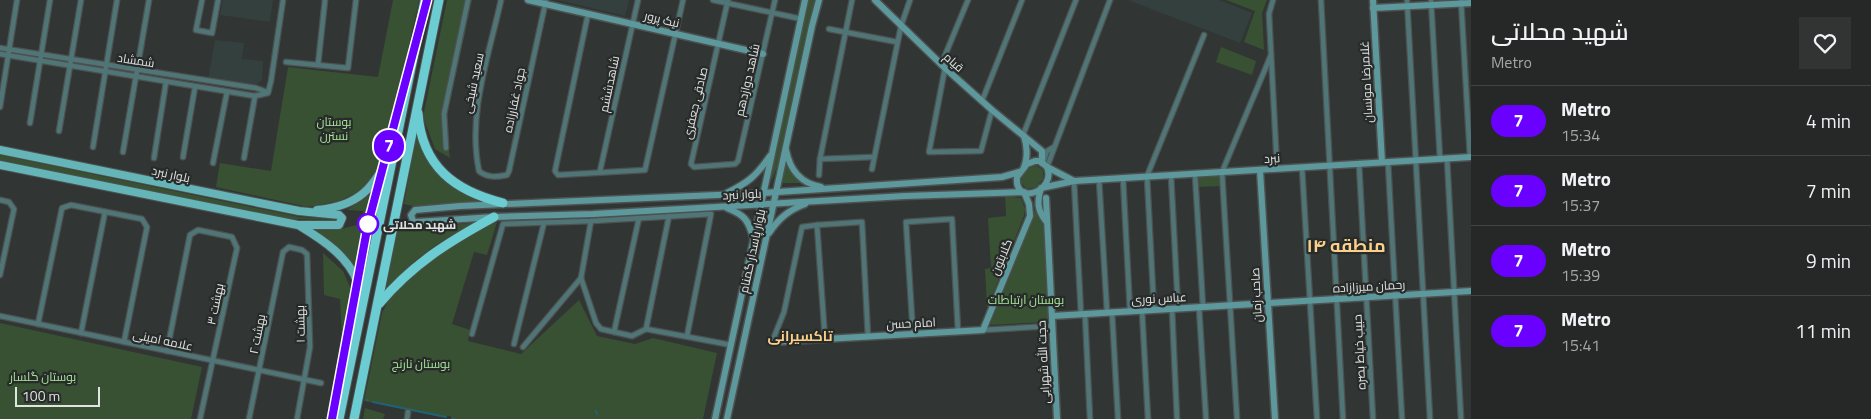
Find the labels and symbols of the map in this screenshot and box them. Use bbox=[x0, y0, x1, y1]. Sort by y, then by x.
street label: نیک پرور bbox=[642, 6, 682, 32]
street label: غلامرضا مونسان bbox=[1354, 40, 1378, 124]
street label: شاهد دوازدهم bbox=[729, 42, 765, 118]
street label: شمشاد bbox=[116, 48, 156, 72]
street label: قیام bbox=[940, 48, 968, 76]
street label: سعید شیخی bbox=[457, 51, 489, 115]
street label: شاهدششم bbox=[594, 54, 624, 114]
street label: صادقی جعفری bbox=[677, 65, 713, 141]
street label: جواد غفارزاده bbox=[498, 66, 530, 134]
park label: بوستان نسترن bbox=[316, 112, 352, 145]
line badge: 7 bbox=[373, 130, 405, 162]
street label: نبرد bbox=[1263, 148, 1281, 168]
street label: بلوار نبرد bbox=[150, 161, 192, 187]
street label: بلوار نبرد bbox=[722, 183, 762, 205]
street label: بلوار پاسدار گمنام bbox=[734, 207, 770, 295]
marker: شهید محلاتی bbox=[357, 213, 379, 235]
place label: شهید محلاتی bbox=[383, 215, 456, 234]
district label: منطقه ۱۴ bbox=[1306, 232, 1386, 259]
street label: گلابتون bbox=[985, 236, 1017, 278]
street label: صاحب زمان bbox=[1245, 267, 1267, 323]
street label: رحمان میرزازاده bbox=[1332, 275, 1406, 297]
street label: بهشت ۳ bbox=[201, 281, 229, 327]
street label: عباس نوری bbox=[1131, 287, 1187, 309]
park label: بوستان ارتباطات bbox=[988, 290, 1064, 309]
street label: بهشت ۱ bbox=[290, 305, 310, 343]
street label: بهشت ۲ bbox=[244, 312, 270, 356]
street label: امام حسن bbox=[886, 312, 936, 334]
street label: حبیب خیاط بصره bbox=[1348, 314, 1370, 390]
street label: حجت الله شهرابی bbox=[1031, 320, 1055, 404]
street label: علامه امینی bbox=[131, 324, 195, 356]
district label: تاکسیرانی bbox=[767, 325, 833, 346]
park label: بوستان نارنج bbox=[392, 354, 450, 373]
park label: بوستان گلسار bbox=[9, 367, 76, 386]
scale bar bbox=[15, 384, 100, 407]

